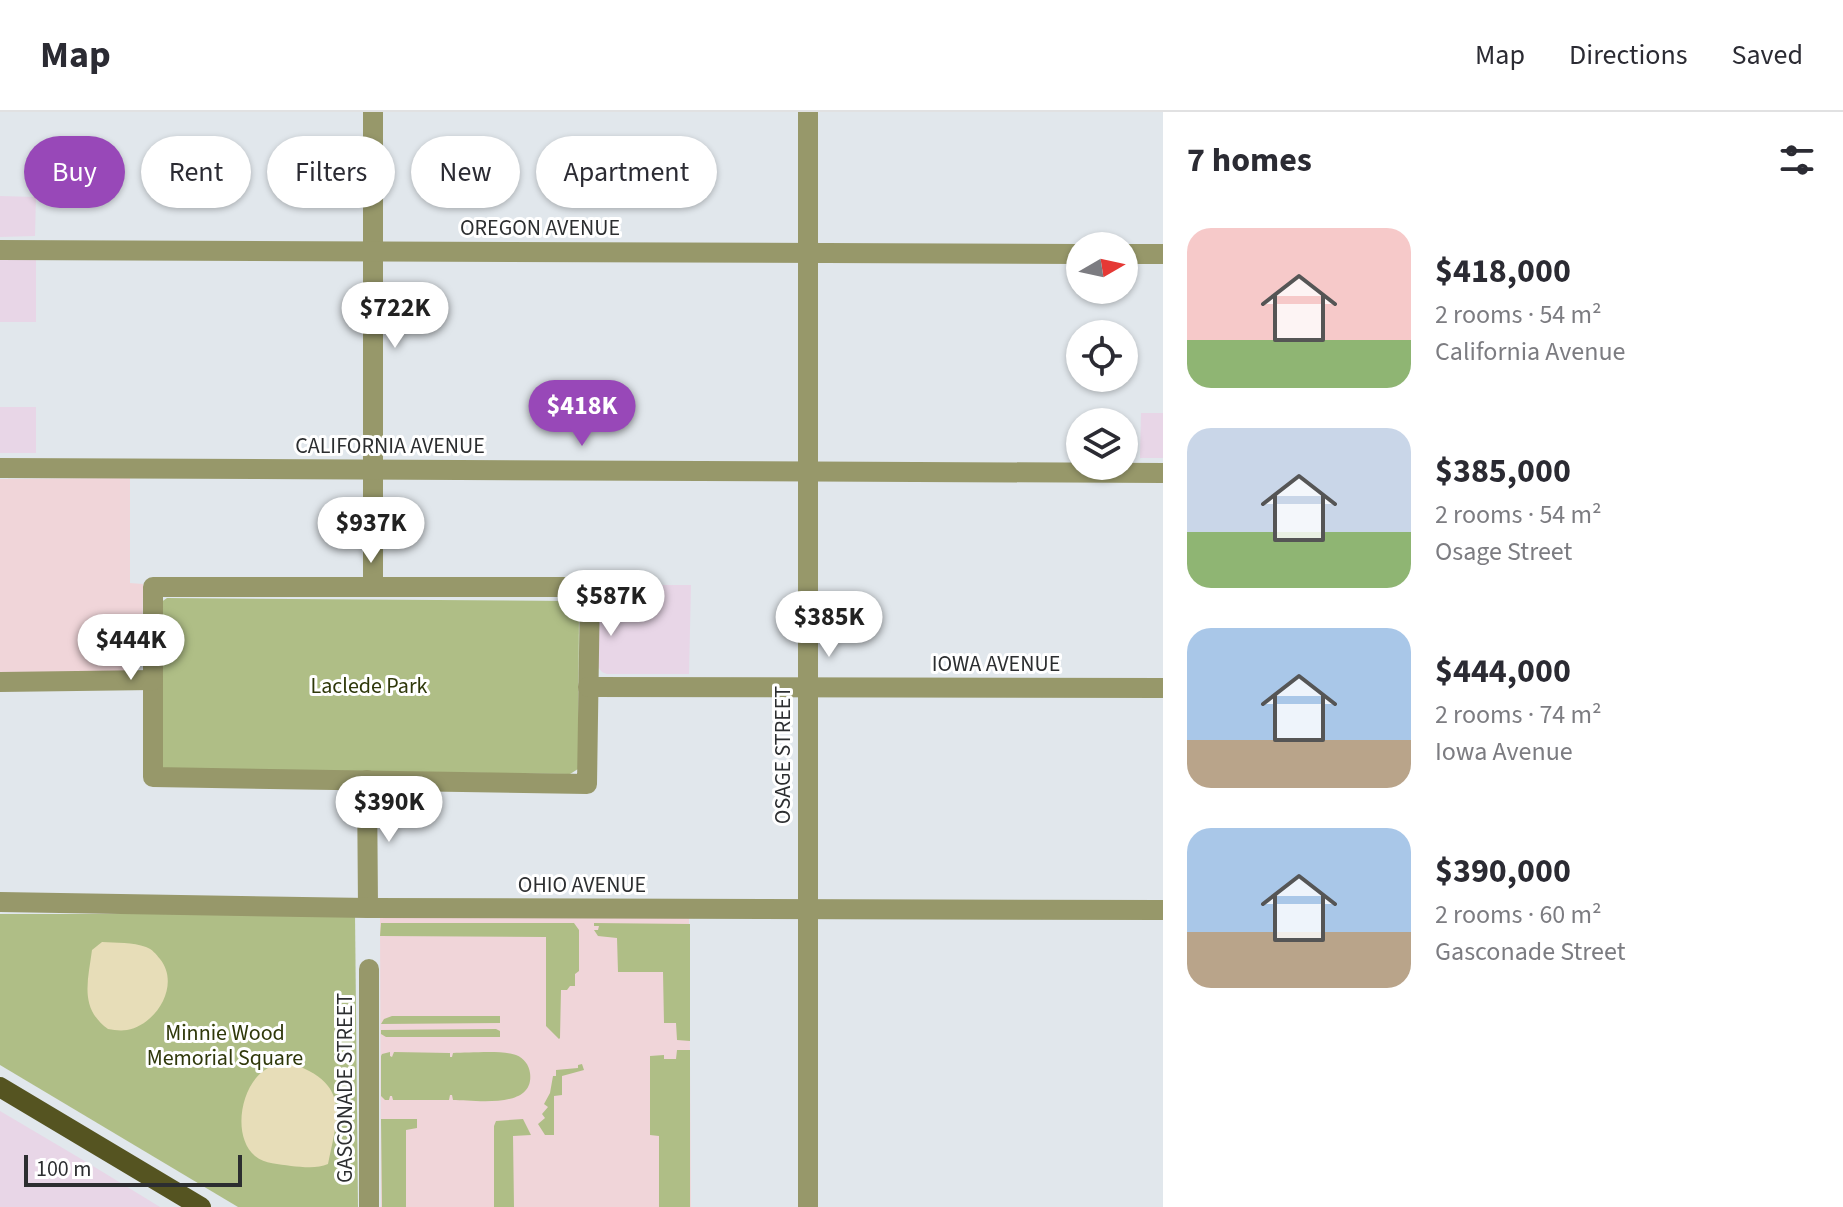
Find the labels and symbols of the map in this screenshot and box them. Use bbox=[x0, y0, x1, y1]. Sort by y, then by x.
street label: OREGON AVENUE bbox=[460, 212, 620, 244]
north arrow bbox=[1066, 232, 1138, 304]
pin: $722K bbox=[339, 282, 451, 350]
pin: $418K bbox=[526, 380, 638, 448]
street label: CALIFORNIA AVENUE bbox=[295, 430, 485, 462]
pin: $937K bbox=[315, 497, 427, 565]
pin: $587K bbox=[555, 570, 667, 638]
pin: $385K bbox=[773, 591, 885, 659]
pin: $444K bbox=[75, 614, 187, 682]
street label: IOWA AVENUE bbox=[932, 648, 1060, 680]
park label: Laclede Park bbox=[311, 670, 428, 702]
street label: OSAGE STREET bbox=[767, 686, 799, 824]
pin: $390K bbox=[333, 776, 445, 844]
street label: OHIO AVENUE bbox=[518, 869, 646, 901]
street label: GASCONADE STREET bbox=[329, 993, 361, 1183]
park label: Minnie Wood Memorial Square bbox=[147, 1017, 303, 1074]
scale bar bbox=[24, 1151, 242, 1187]

